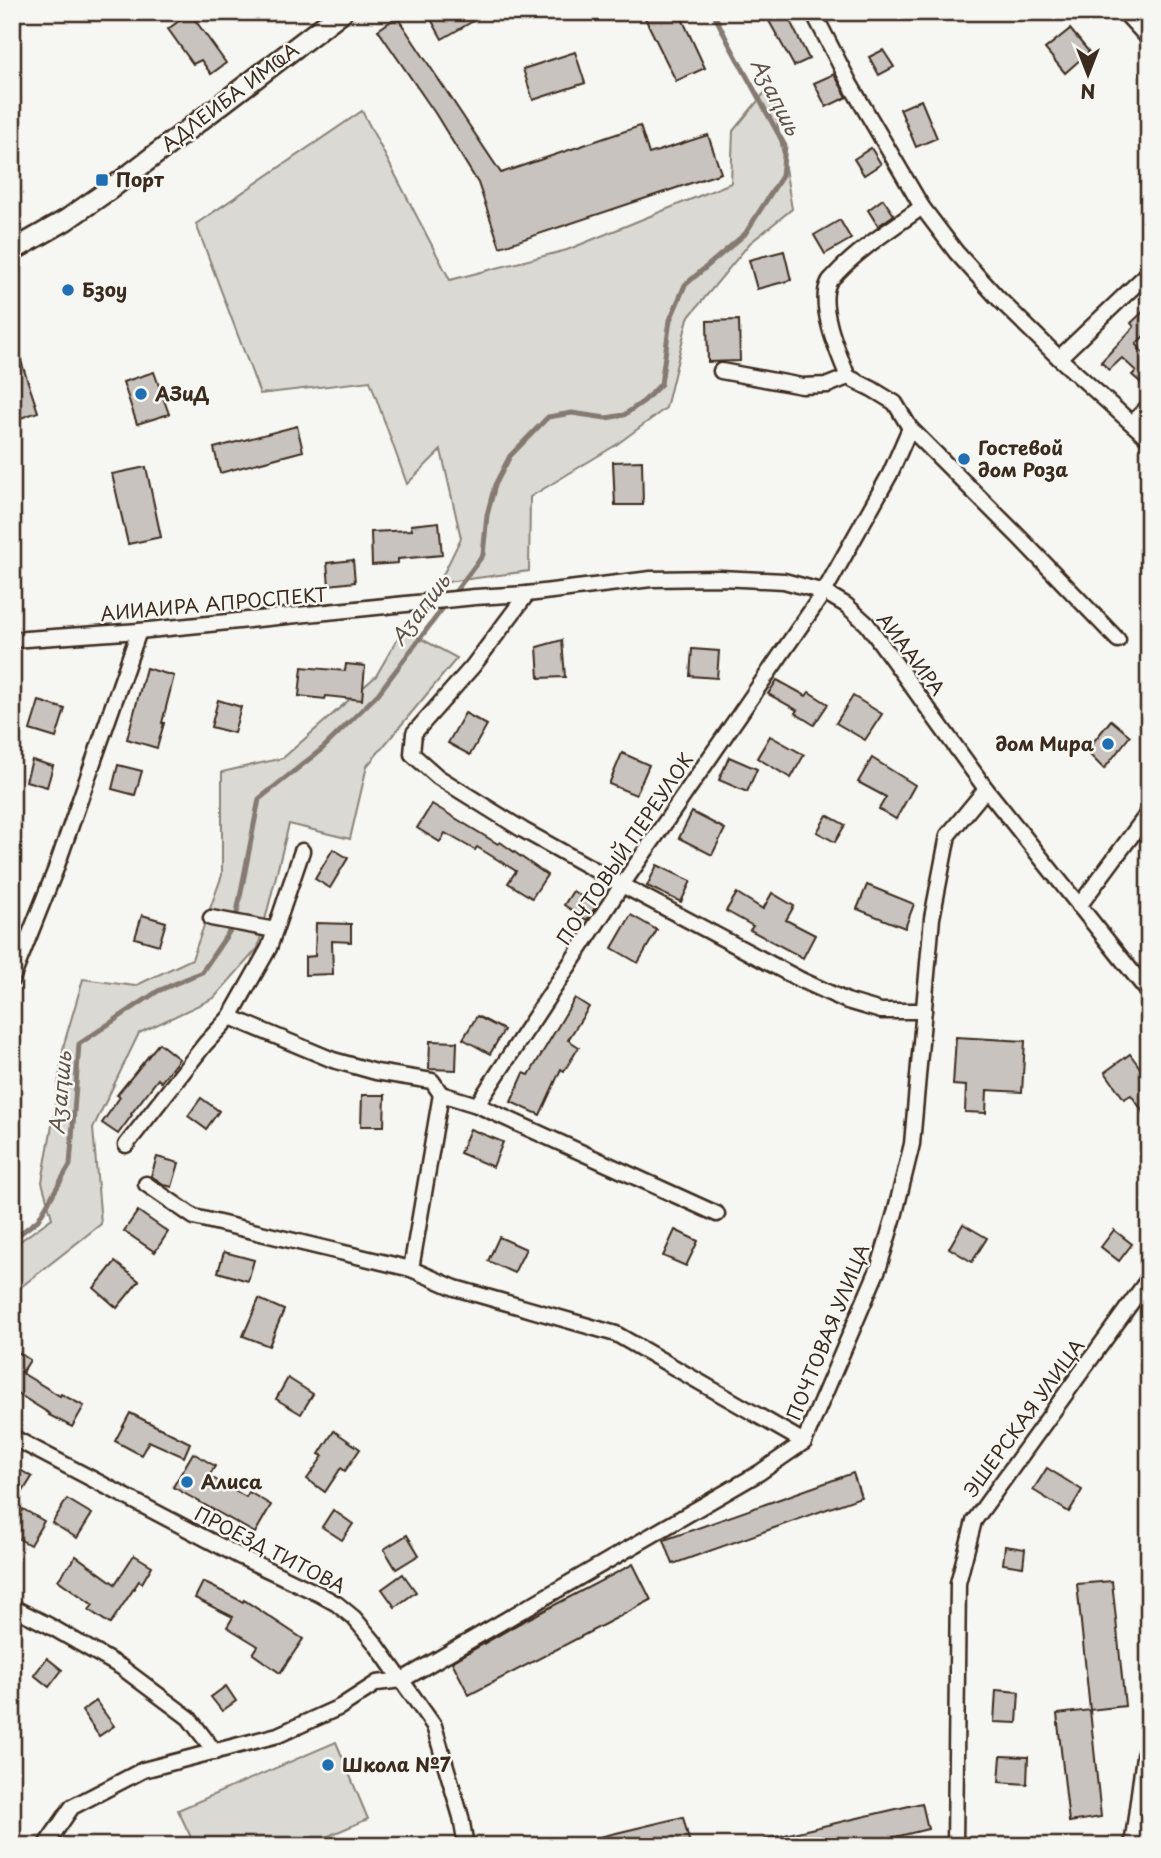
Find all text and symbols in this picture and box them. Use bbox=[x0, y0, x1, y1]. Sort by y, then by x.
street label: АДЛЕИБА ИМҨА bbox=[155, 35, 304, 157]
north arrow bbox=[1052, 38, 1122, 108]
water label: Аӡаԥшь bbox=[744, 52, 810, 141]
text: N bbox=[1080, 78, 1096, 106]
place label: Порт bbox=[116, 165, 165, 193]
marker: Порт bbox=[94, 172, 110, 188]
place label: Бзоу bbox=[82, 275, 127, 303]
marker: Бзоу bbox=[60, 282, 76, 298]
place label: АЗиД bbox=[154, 379, 210, 407]
marker: АЗиД bbox=[133, 386, 149, 402]
place label: Гостевой дом Роза bbox=[978, 433, 1068, 483]
marker: Гостевой дом Роза bbox=[956, 451, 972, 467]
water label: Аӡаԥшь bbox=[382, 565, 458, 651]
street label: АИИАИРА АПРОСПЕКТ bbox=[99, 579, 329, 627]
street label: АИААИРА bbox=[871, 606, 952, 701]
place label: дом Мира bbox=[995, 729, 1094, 757]
marker: дом Мира bbox=[1100, 736, 1116, 752]
street label: ПОЧТОВЫЙ ПЕРЕУЛОК bbox=[549, 747, 699, 950]
water label: Аӡаԥшь bbox=[39, 1049, 79, 1135]
street label: ПОЧТОВАЯ УЛИЦА bbox=[779, 1239, 875, 1424]
street label: ЭШЕРСКАЯ УЛИЦА bbox=[956, 1332, 1090, 1502]
place label: Алиса bbox=[201, 1467, 262, 1495]
marker: Алиса bbox=[179, 1474, 195, 1490]
street label: ПРОЕЗД ТИТОВА bbox=[190, 1499, 351, 1599]
place label: Школа №7 bbox=[342, 1750, 451, 1778]
marker: Школа №7 bbox=[320, 1757, 336, 1773]

